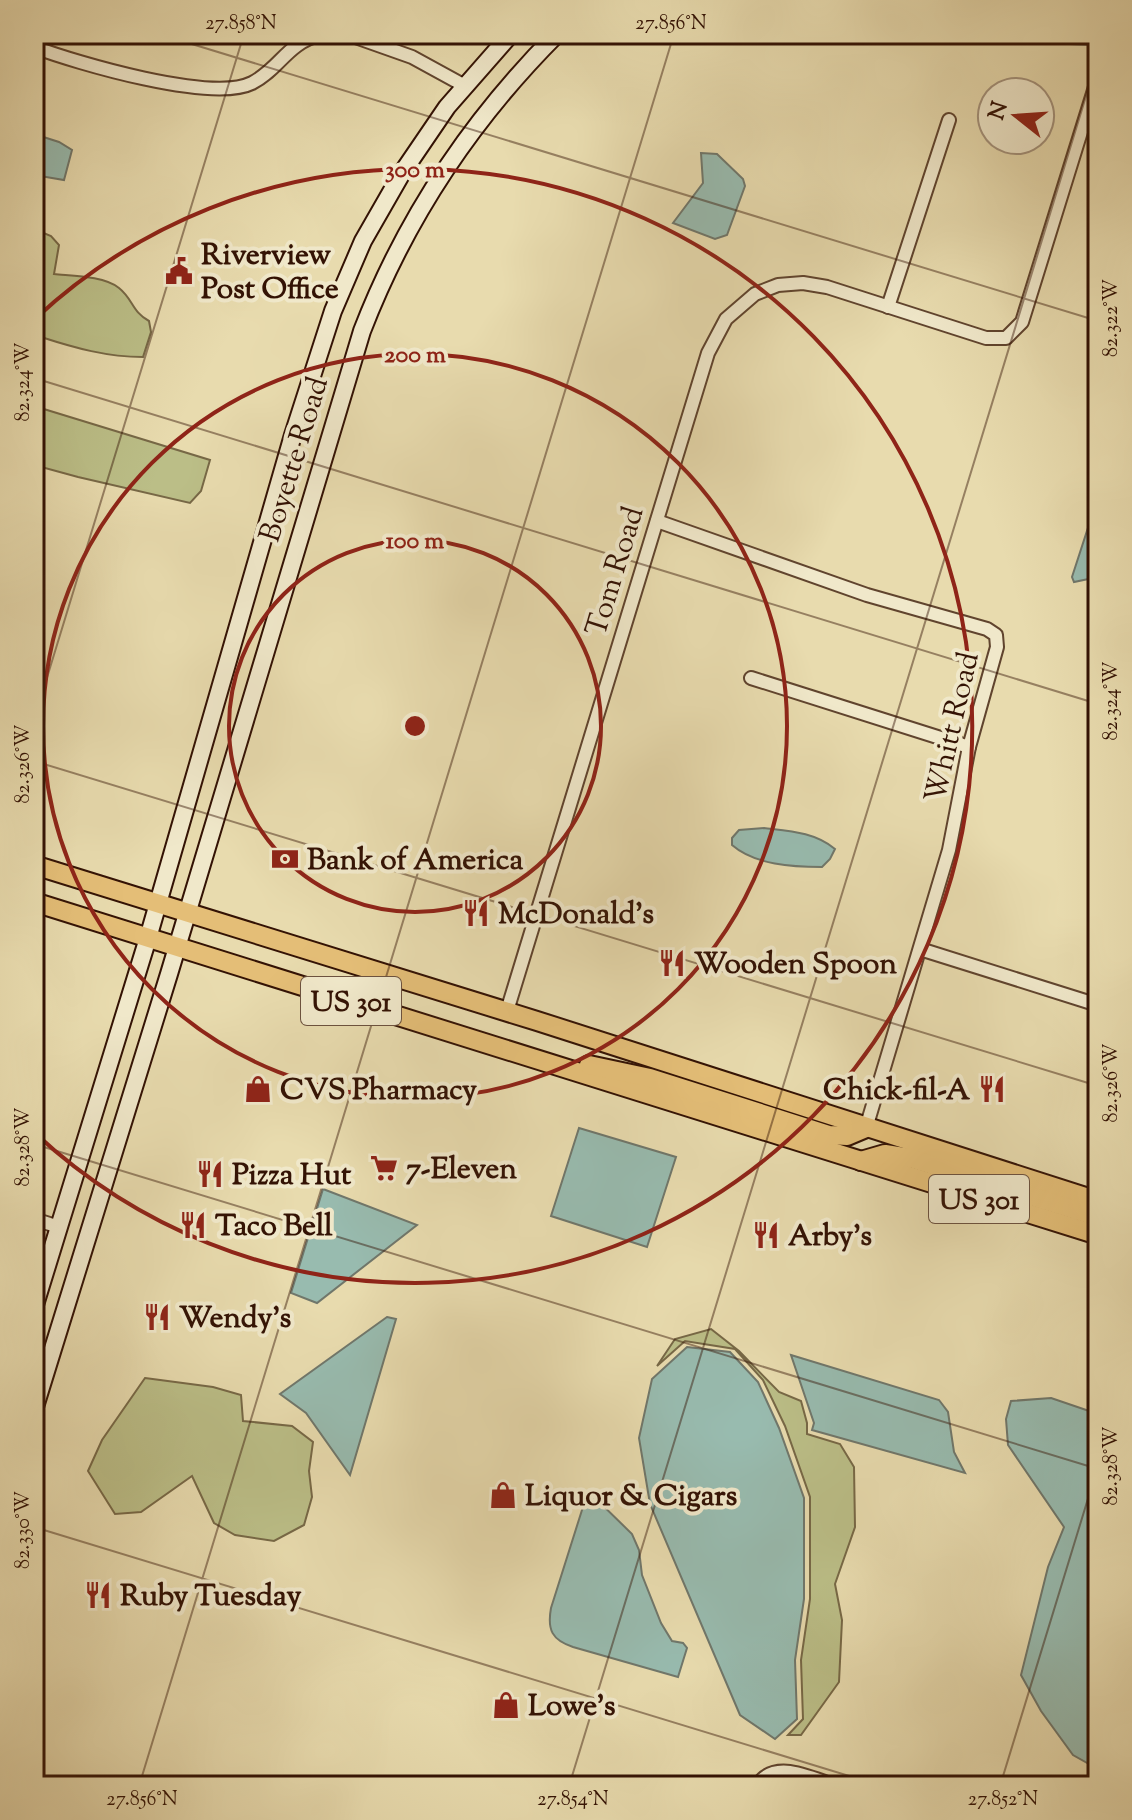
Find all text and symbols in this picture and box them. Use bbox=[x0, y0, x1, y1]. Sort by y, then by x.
text: 27.858°N bbox=[205, 10, 277, 39]
text: 27.856°N bbox=[635, 10, 707, 39]
north arrow bbox=[976, 76, 1056, 156]
text: N bbox=[982, 98, 1018, 124]
text: 300 m bbox=[385, 154, 445, 188]
place label: Riverview Post Office bbox=[201, 235, 339, 312]
public building icon: Riverview Post Office bbox=[164, 256, 194, 286]
text: 82.322°W bbox=[1098, 279, 1127, 357]
text: 200 m bbox=[384, 339, 446, 373]
text: 82.324°W bbox=[10, 343, 39, 421]
street label: Boyette Road bbox=[250, 372, 341, 548]
street label: Tom Road bbox=[576, 502, 656, 642]
text: 100 m bbox=[386, 525, 444, 559]
street label: Whitt Road bbox=[915, 648, 992, 807]
text: 82.324°W bbox=[1098, 662, 1127, 740]
centre of rings bbox=[401, 712, 429, 740]
text: 82.326°W bbox=[10, 725, 39, 803]
place label: Bank of America bbox=[307, 840, 523, 883]
bank icon: Bank of America bbox=[270, 844, 300, 874]
place label: McDonald's bbox=[498, 894, 654, 937]
restaurant icon: McDonald's bbox=[461, 898, 491, 928]
place label: Wooden Spoon bbox=[694, 944, 897, 987]
restaurant icon: Wooden Spoon bbox=[657, 948, 687, 978]
road number: US 301 bbox=[301, 977, 401, 1025]
text: 82.326°W bbox=[1098, 1044, 1127, 1122]
place label: CVS Pharmacy bbox=[280, 1070, 477, 1113]
place label: Chick-fil-A bbox=[823, 1070, 971, 1113]
shop icon: CVS Pharmacy bbox=[243, 1074, 273, 1104]
restaurant icon: Chick-fil-A bbox=[977, 1074, 1007, 1104]
text: 82.328°W bbox=[10, 1107, 39, 1187]
place label: 7-Eleven bbox=[406, 1149, 517, 1192]
supermarket icon: 7-Eleven bbox=[369, 1153, 399, 1183]
place label: Pizza Hut bbox=[232, 1155, 352, 1198]
restaurant icon: Pizza Hut bbox=[195, 1159, 225, 1189]
road number: US 301 bbox=[929, 1175, 1029, 1223]
place label: Taco Bell bbox=[215, 1206, 333, 1249]
restaurant icon: Taco Bell bbox=[178, 1210, 208, 1240]
place label: Arby's bbox=[788, 1216, 872, 1259]
restaurant icon: Arby's bbox=[751, 1220, 781, 1250]
place label: Wendy's bbox=[179, 1298, 291, 1341]
restaurant icon: Wendy's bbox=[142, 1302, 172, 1332]
text: 82.328°W bbox=[1098, 1426, 1127, 1506]
place label: Liquor & Cigars bbox=[525, 1476, 737, 1519]
shop icon: Liquor & Cigars bbox=[488, 1480, 518, 1510]
text: 82.330°W bbox=[10, 1491, 39, 1569]
place label: Ruby Tuesday bbox=[120, 1576, 301, 1619]
restaurant icon: Ruby Tuesday bbox=[83, 1580, 113, 1610]
place label: Lowe's bbox=[528, 1686, 616, 1729]
shop icon: Lowe's bbox=[491, 1690, 521, 1720]
text: 27.856°N bbox=[106, 1786, 178, 1815]
text: 27.854°N bbox=[537, 1786, 609, 1815]
text: 27.852°N bbox=[968, 1786, 1038, 1815]

